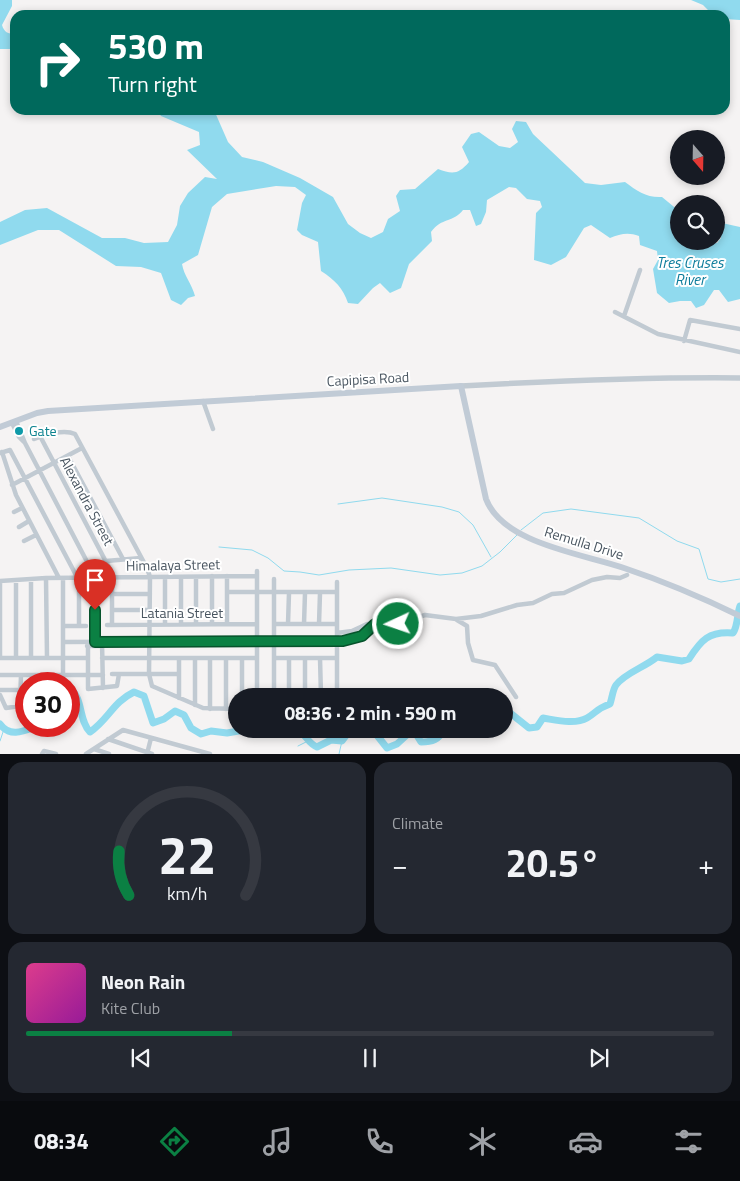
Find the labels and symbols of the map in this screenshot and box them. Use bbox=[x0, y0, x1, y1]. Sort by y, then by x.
north arrow bbox=[670, 130, 725, 185]
water label: Tres Cruses River bbox=[657, 251, 725, 291]
street label: Capipisa Road bbox=[326, 366, 410, 391]
place label: Gate bbox=[29, 420, 57, 441]
marker: Gate bbox=[13, 425, 25, 437]
street label: Alexandra Street bbox=[55, 453, 120, 549]
street label: Remulla Drive bbox=[542, 521, 626, 565]
street label: Himalaya Street bbox=[126, 553, 220, 576]
pin bbox=[74, 559, 116, 610]
position arrow bbox=[371, 597, 423, 649]
street label: Latania Street bbox=[141, 602, 223, 623]
speed limit sign: 30 bbox=[15, 672, 80, 737]

